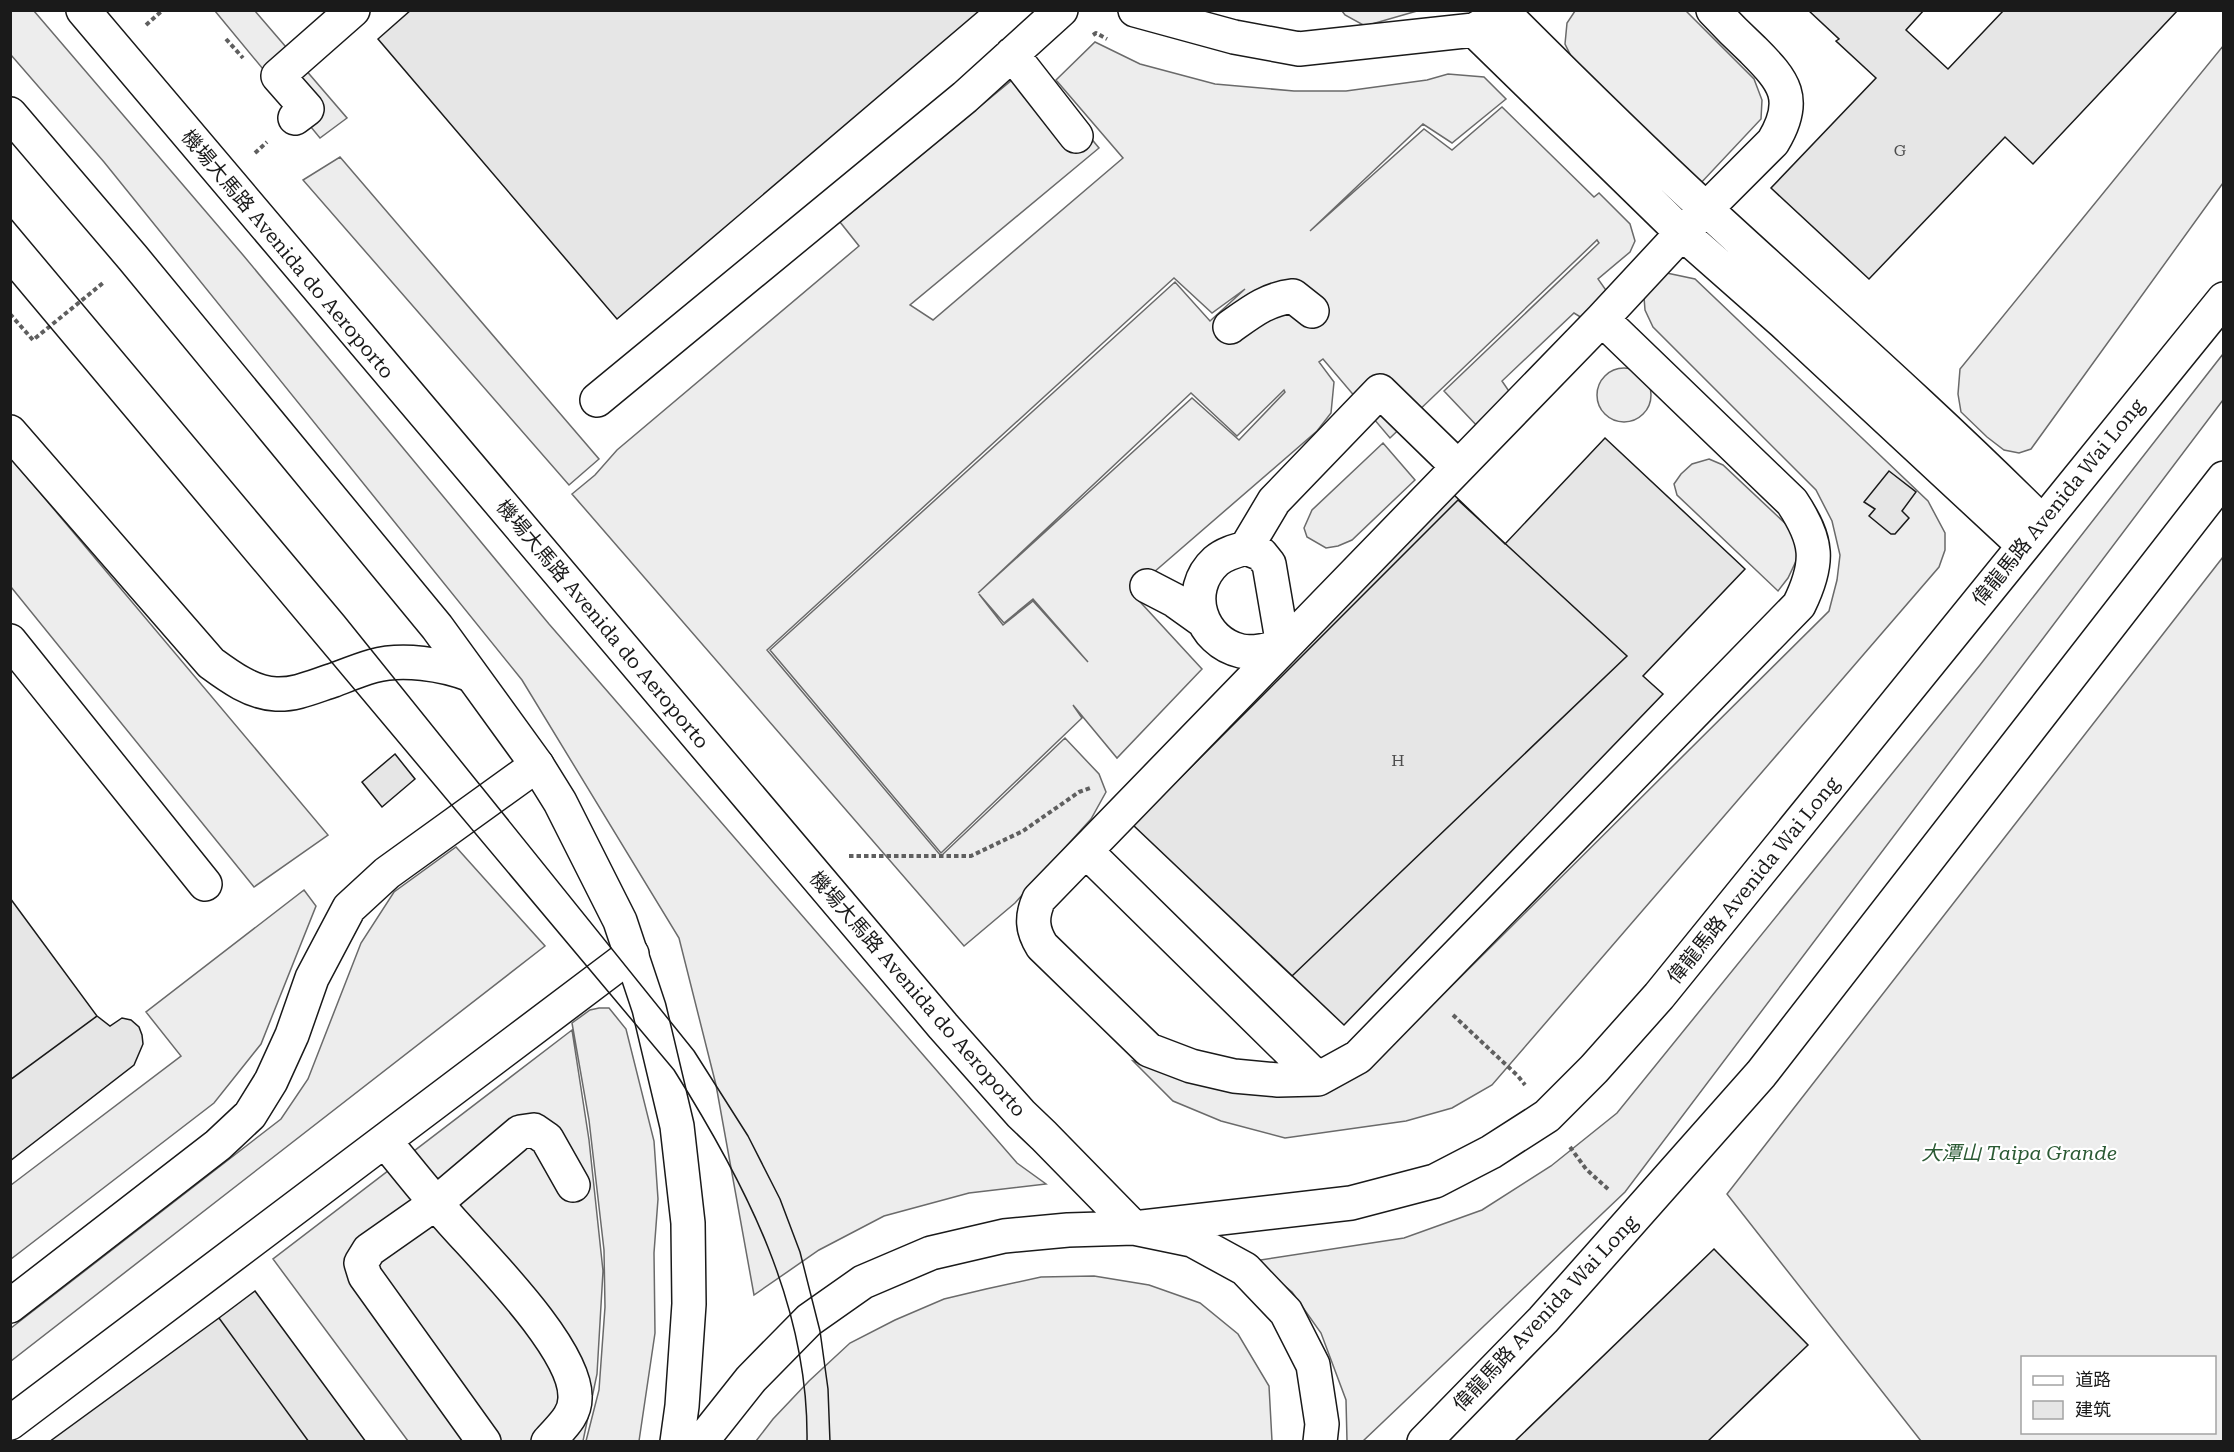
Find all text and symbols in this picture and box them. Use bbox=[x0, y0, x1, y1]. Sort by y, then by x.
street label: 機場大馬路 Avenida do Aeroporto bbox=[177, 125, 399, 383]
house number: G bbox=[1894, 141, 1907, 160]
street label: 偉龍馬路 Avenida Wai Long bbox=[1967, 393, 2149, 610]
street label: 機場大馬路 Avenida do Aeroporto bbox=[492, 495, 714, 753]
house number: H bbox=[1391, 751, 1405, 770]
street label: 偉龍馬路 Avenida Wai Long bbox=[1662, 771, 1844, 988]
street label: 機場大馬路 Avenida do Aeroporto bbox=[805, 866, 1031, 1122]
park label: 大潭山 Taipa Grande bbox=[1921, 1141, 2117, 1165]
street label: 偉龍馬路 Avenida Wai Long bbox=[1448, 1210, 1643, 1416]
legend bbox=[2021, 1356, 2216, 1434]
text: 道路 bbox=[2075, 1369, 2111, 1390]
text: 建筑 bbox=[2075, 1399, 2111, 1420]

